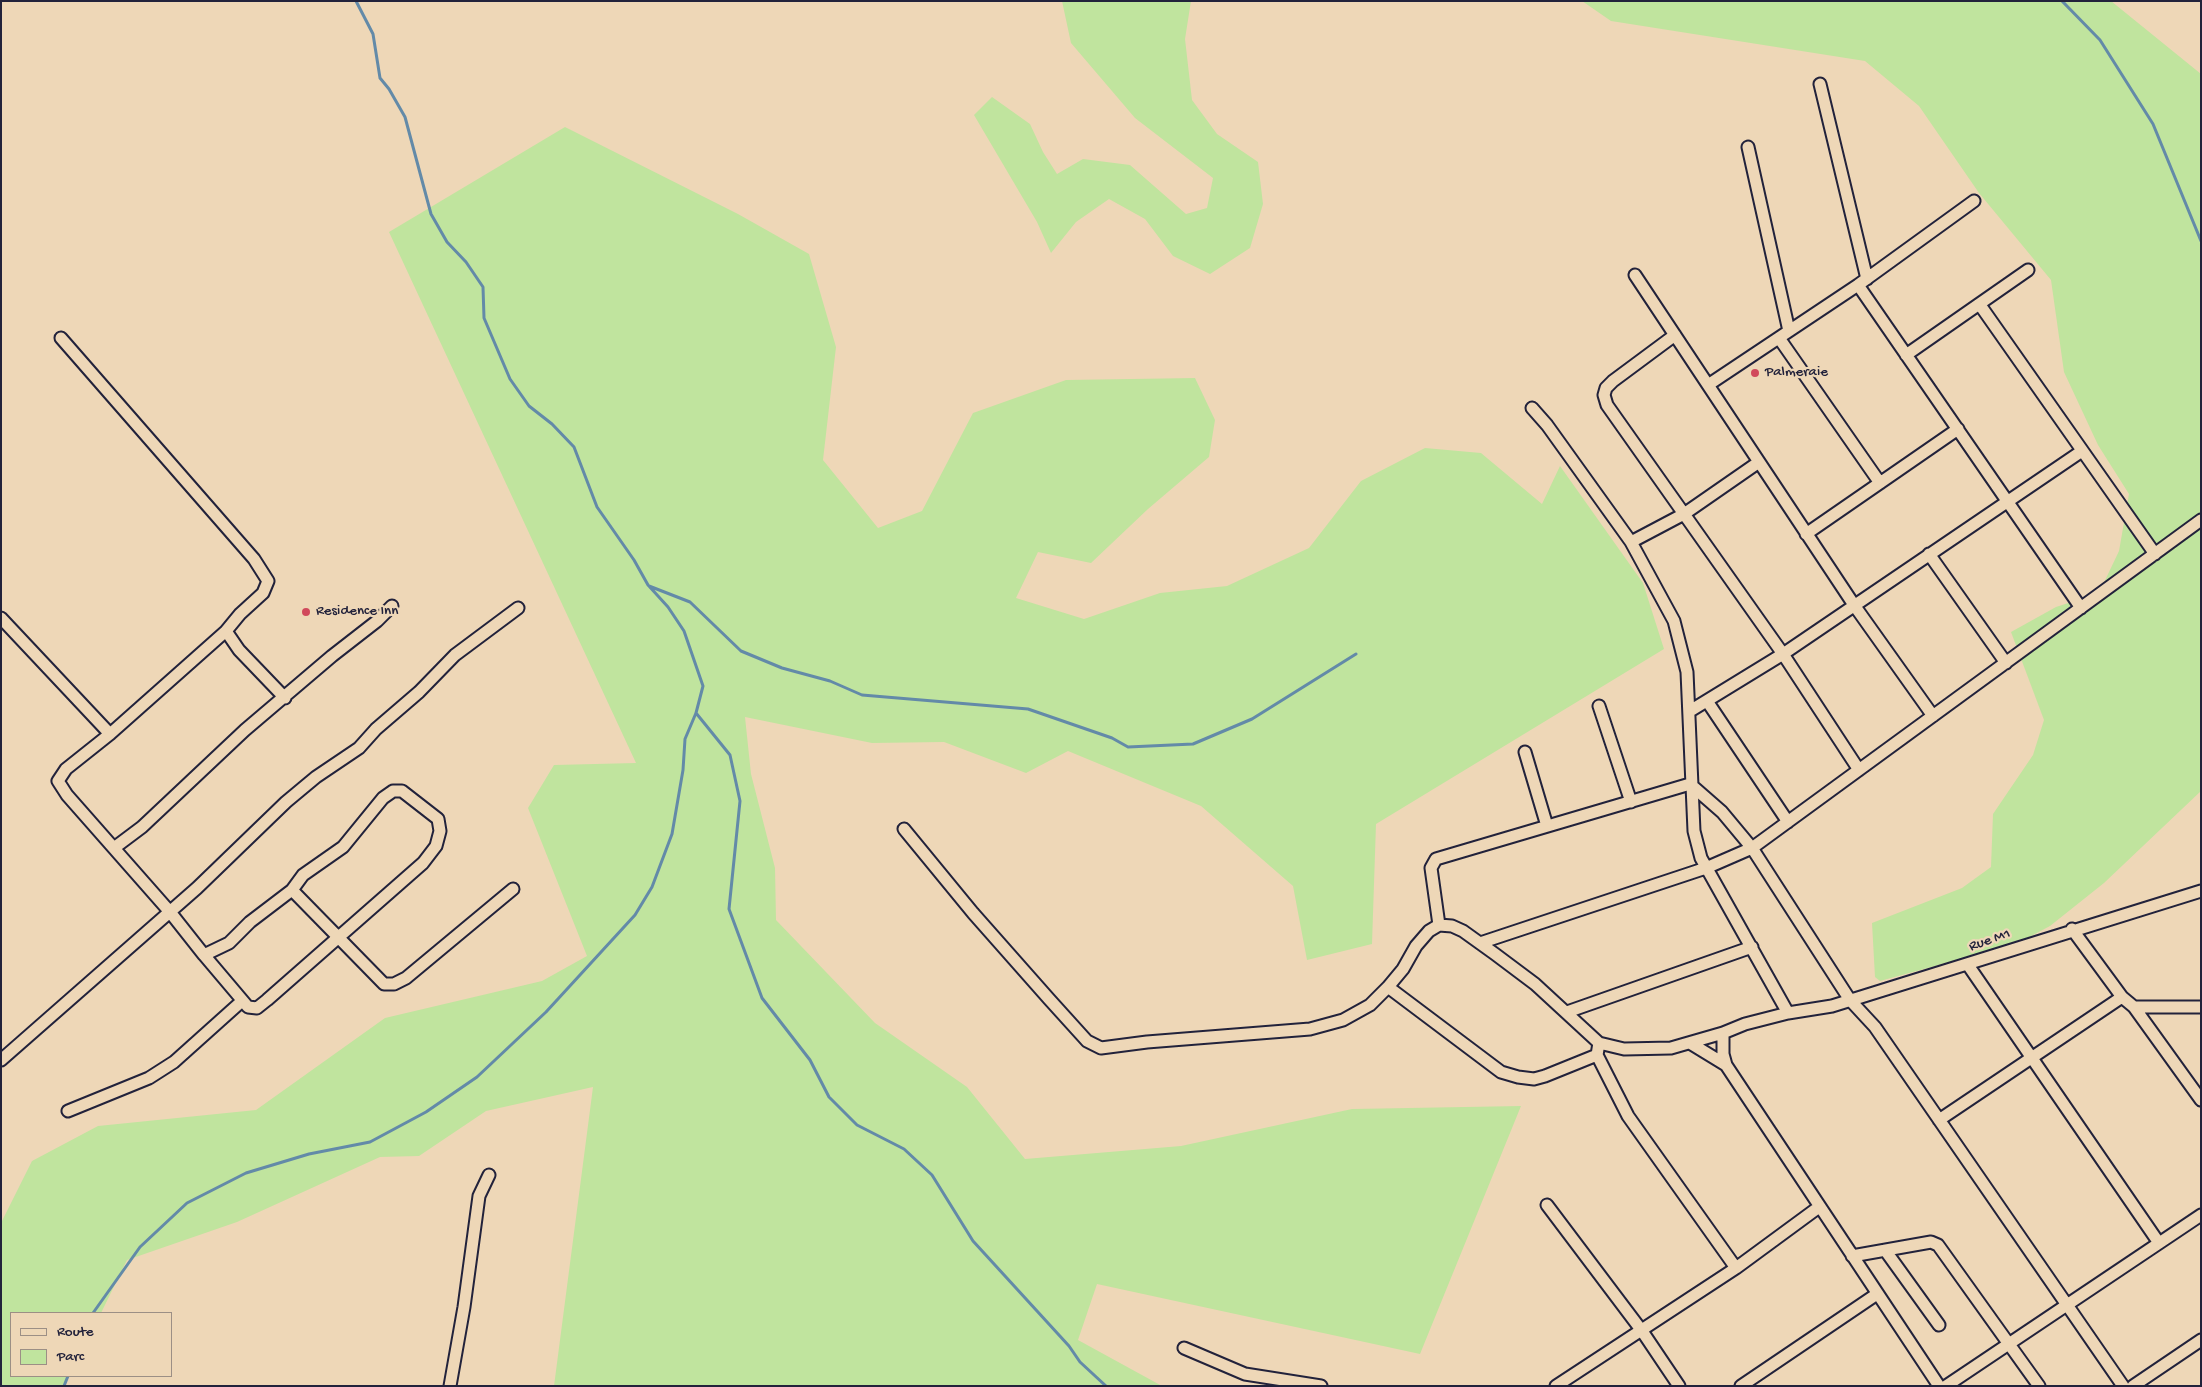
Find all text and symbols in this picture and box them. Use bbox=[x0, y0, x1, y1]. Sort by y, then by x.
place label: Palmeraie bbox=[1765, 364, 1828, 382]
marker: Palmeraie bbox=[1749, 367, 1761, 379]
place label: Residence Inn bbox=[316, 603, 398, 621]
marker: Residence Inn bbox=[300, 606, 312, 618]
street label: Rue M1 bbox=[1967, 926, 2013, 956]
legend bbox=[10, 1312, 172, 1377]
text: Route bbox=[57, 1323, 94, 1341]
text: Parc bbox=[57, 1348, 84, 1366]

